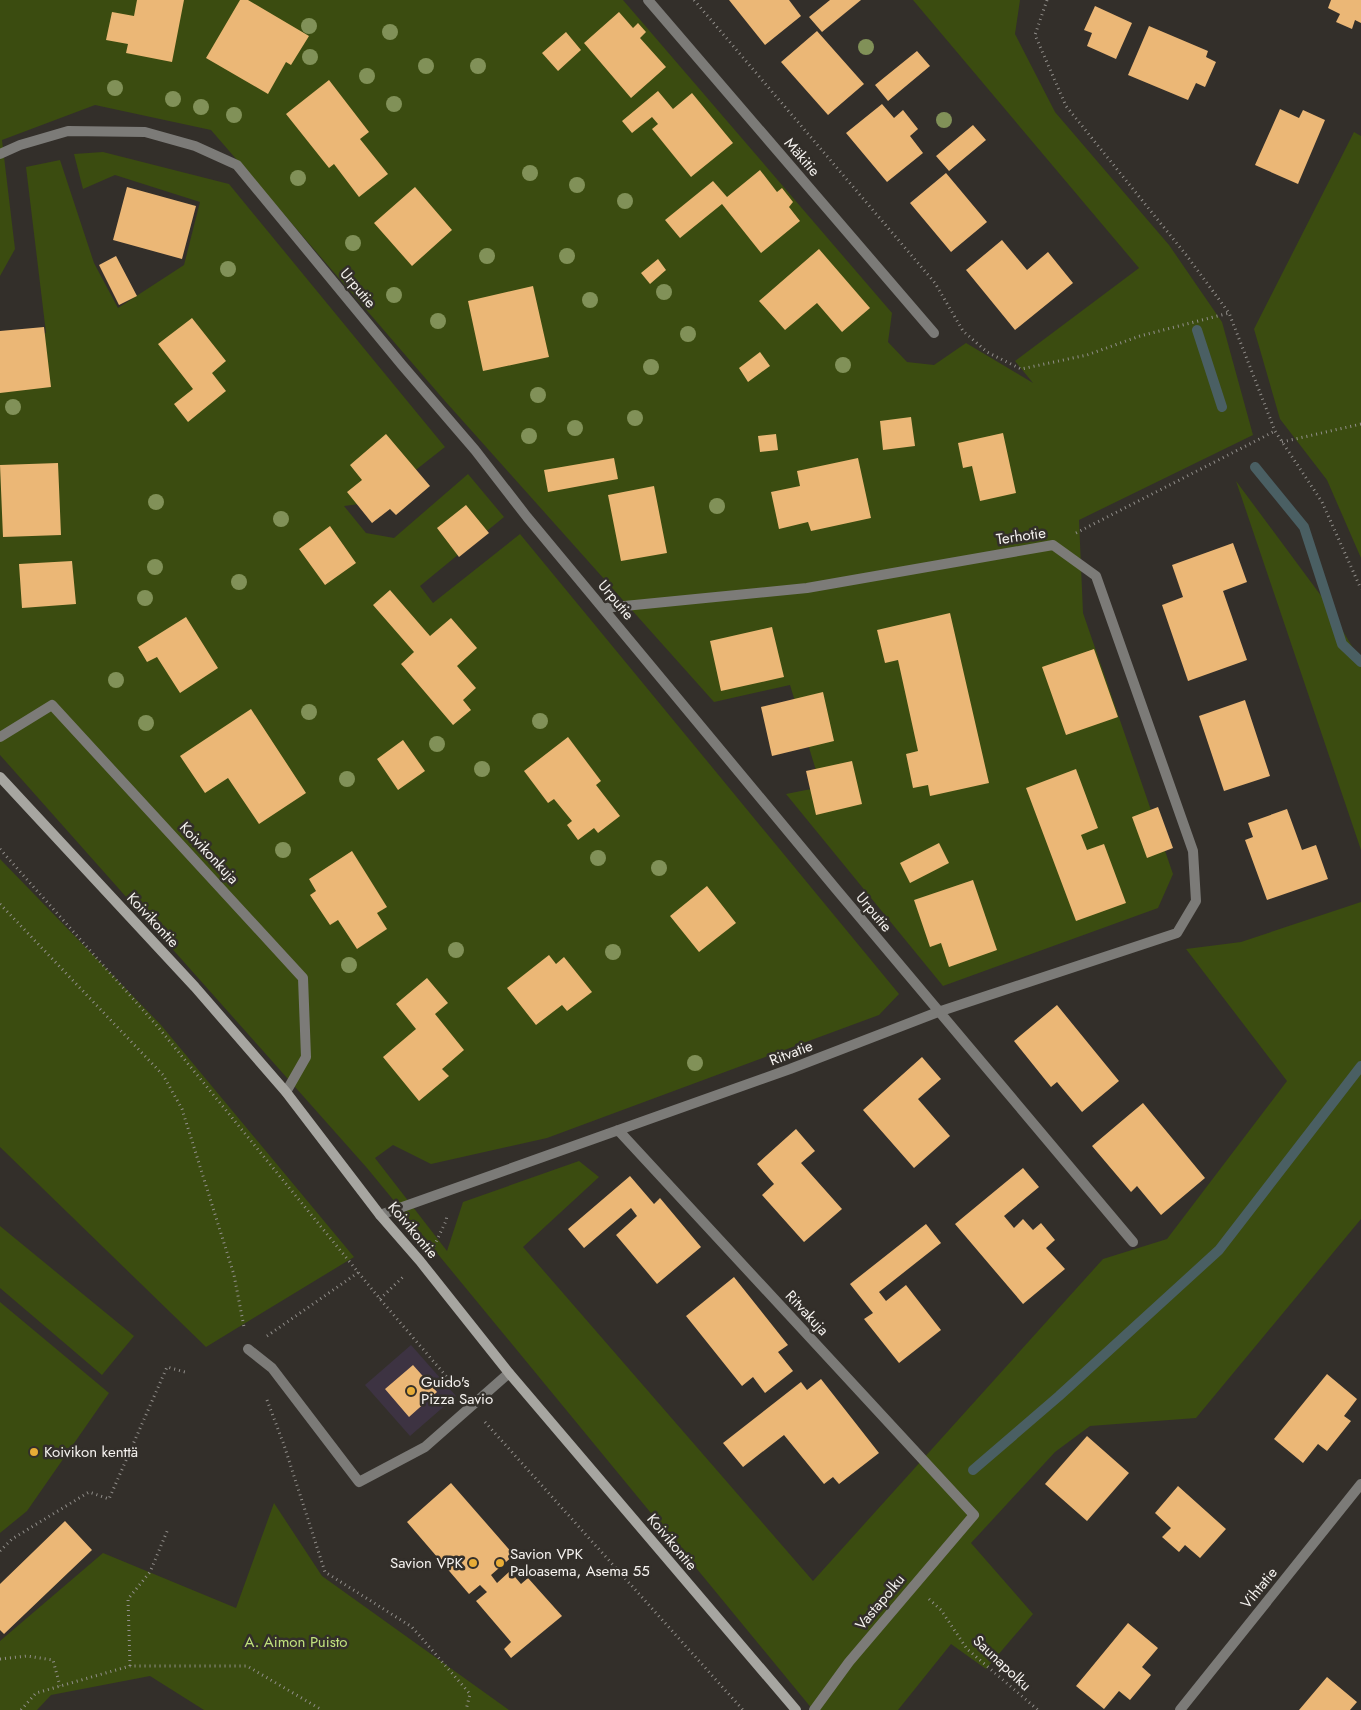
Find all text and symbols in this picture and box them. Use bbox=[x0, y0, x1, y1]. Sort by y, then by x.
street label: Mäkitie bbox=[779, 133, 825, 181]
street label: Urputie bbox=[335, 263, 381, 313]
street label: Terhotie bbox=[995, 522, 1047, 550]
street label: Urputie bbox=[593, 575, 639, 625]
street label: Koivikonkuja bbox=[174, 817, 244, 889]
street label: Urputie bbox=[851, 887, 897, 937]
street label: Koivikontie bbox=[122, 888, 185, 953]
street label: Ritvatie bbox=[766, 1035, 816, 1071]
street label: Koivikontie bbox=[383, 1197, 444, 1263]
street label: Ritvakuja bbox=[780, 1285, 834, 1341]
place label: Guido's Pizza Savio bbox=[421, 1371, 493, 1410]
marker: Guido's Pizza Savio bbox=[405, 1385, 417, 1397]
place label: Koivikon kenttä bbox=[44, 1441, 138, 1463]
marker: Koivikon kenttä bbox=[28, 1446, 40, 1458]
street label: Koivikontie bbox=[642, 1509, 703, 1575]
place label: Savion VPK Paloasema, Asema 55 bbox=[510, 1543, 650, 1582]
place label: Savion VPK bbox=[390, 1552, 464, 1574]
marker: Savion VPK bbox=[467, 1557, 479, 1569]
marker: Savion VPK Paloasema, Asema 55 bbox=[494, 1557, 506, 1569]
street label: Vihtatie bbox=[1235, 1562, 1283, 1613]
street label: Vastapolku bbox=[850, 1569, 910, 1635]
street label: Saunapolku bbox=[968, 1630, 1036, 1696]
park label: A. Aimon Puisto bbox=[245, 1631, 347, 1653]

